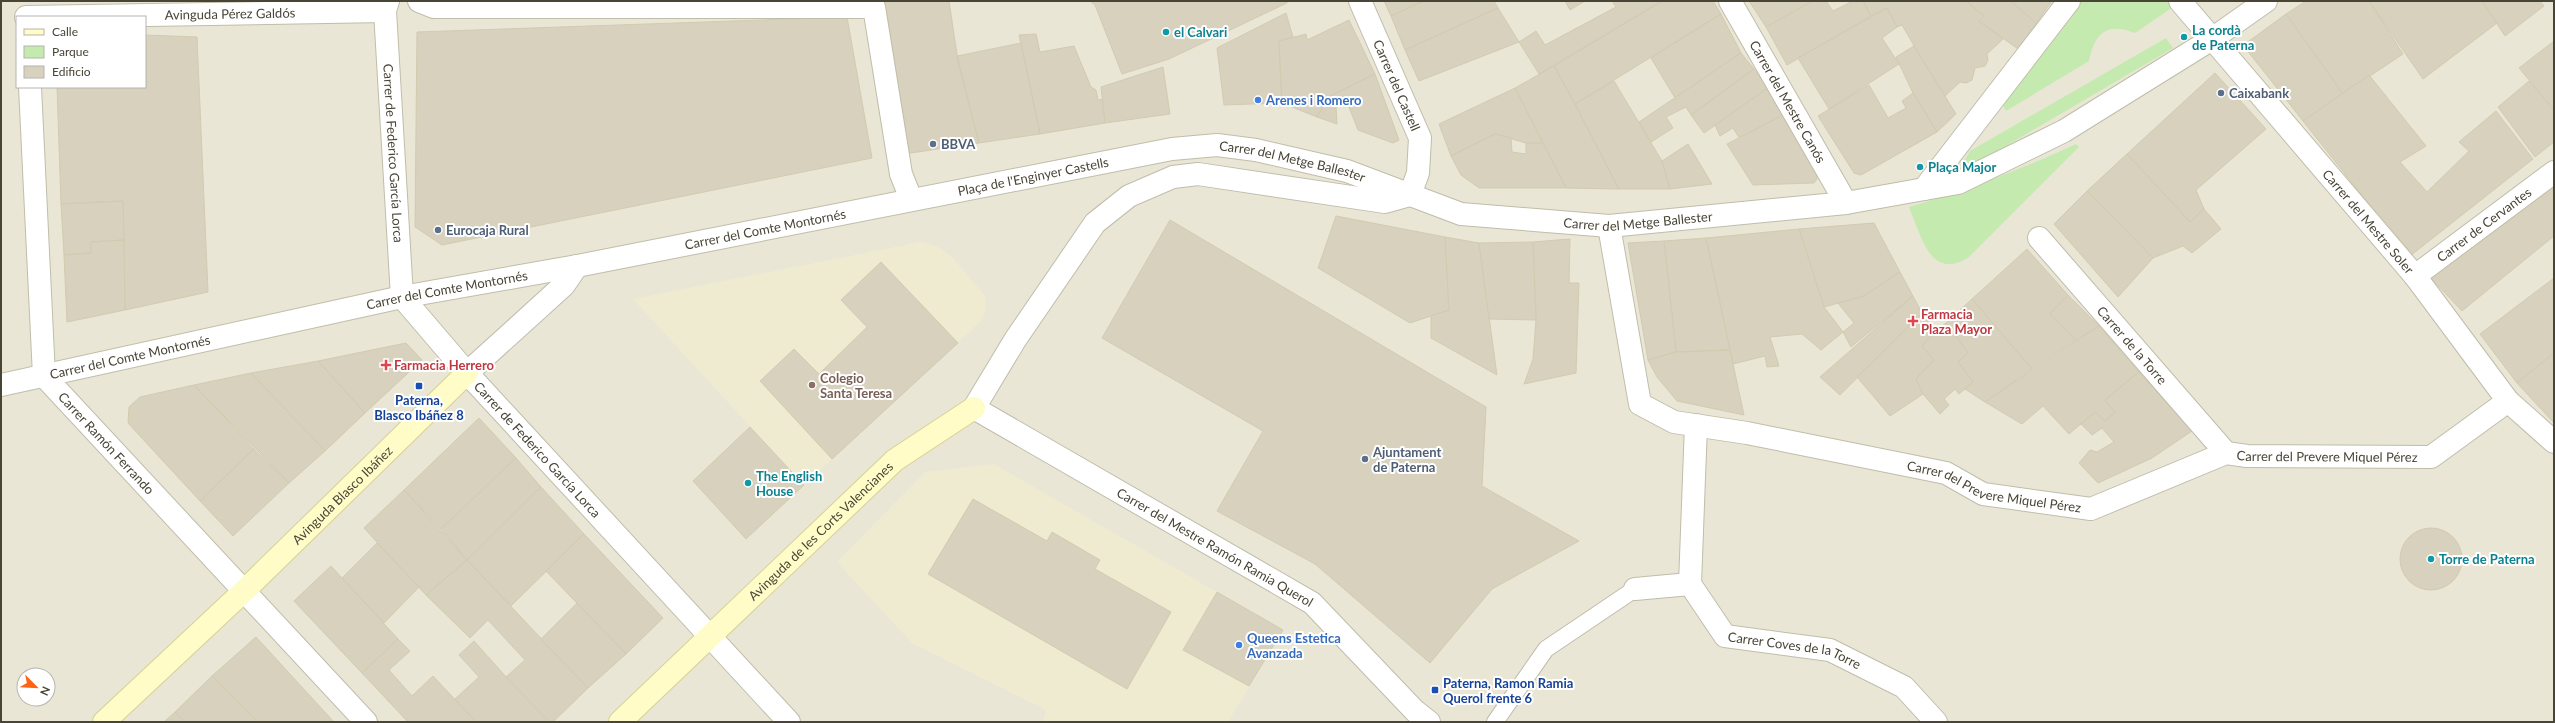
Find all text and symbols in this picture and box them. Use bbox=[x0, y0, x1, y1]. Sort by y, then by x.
street label: Avinguda Pérez Galdós bbox=[164, 4, 296, 23]
legend bbox=[16, 16, 146, 88]
place label: La cordà de Paterna bbox=[2192, 22, 2254, 53]
text: Calle bbox=[52, 24, 78, 39]
place label: el Calvari bbox=[1174, 24, 1227, 40]
marker: el Calvari bbox=[1161, 27, 1171, 37]
marker: La cordà de Paterna bbox=[2179, 32, 2189, 42]
street label: Carrer del Castell bbox=[1370, 37, 1424, 133]
street label: Carrer del Mestre Canós bbox=[1746, 37, 1829, 166]
text: Parque bbox=[52, 44, 89, 59]
street label: Carrer de Federico García Lorca bbox=[380, 63, 407, 243]
text: Edificio bbox=[52, 64, 91, 79]
place label: Caixabank bbox=[2229, 85, 2289, 101]
marker: Caixabank bbox=[2216, 88, 2226, 98]
place label: Arenes i Romero bbox=[1265, 92, 1362, 108]
marker: Arenes i Romero bbox=[1253, 95, 1263, 105]
place label: BBVA bbox=[941, 136, 976, 152]
street label: Carrer del Metge Ballester bbox=[1218, 137, 1368, 185]
marker: BBVA bbox=[928, 139, 938, 149]
street label: Plaça de l'Enginyer Castells bbox=[956, 154, 1110, 199]
place label: Plaça Major bbox=[1928, 159, 1996, 175]
marker: Plaça Major bbox=[1915, 162, 1925, 172]
street label: Carrer del Mestre Soler bbox=[2319, 166, 2418, 277]
street label: Carrer de Cervantes bbox=[2433, 184, 2535, 265]
street label: Carrer del Comte Montornés bbox=[683, 205, 847, 253]
street label: Carrer del Metge Ballester bbox=[1563, 208, 1713, 234]
place label: Eurocaja Rural bbox=[446, 222, 529, 238]
marker: Eurocaja Rural bbox=[433, 225, 443, 235]
street label: Carrer del Comte Montornés bbox=[365, 267, 529, 313]
street label: Carrer de la Torre bbox=[2094, 303, 2171, 388]
place label: Farmacia Plaza Mayor bbox=[1921, 306, 1992, 337]
marker: Farmacia Plaza Mayor bbox=[1908, 316, 1918, 326]
street label: Carrer del Comte Montornés bbox=[48, 331, 212, 382]
place label: Farmacia Herrero bbox=[394, 357, 495, 373]
marker: Farmacia Herrero bbox=[381, 360, 391, 370]
place label: Colegio Santa Teresa bbox=[820, 370, 892, 401]
street label: Carrer de Federico García Lorca bbox=[471, 378, 604, 521]
marker: Colegio Santa Teresa bbox=[807, 380, 817, 390]
marker: Paterna, Blasco Ibáñez 8 bbox=[414, 381, 424, 391]
street label: Carrer Ramón Ferrando bbox=[55, 389, 158, 497]
place label: Paterna, Blasco Ibáñez 8 bbox=[374, 392, 464, 423]
street label: Avinguda Blasco Ibáñez bbox=[289, 442, 396, 548]
place label: Ajuntament de Paterna bbox=[1372, 444, 1441, 475]
street label: Carrer del Prevere Miquel Pérez bbox=[2236, 447, 2418, 465]
marker: Ajuntament de Paterna bbox=[1360, 454, 1370, 464]
street label: Carrer del Prevere Miquel Pérez bbox=[1906, 457, 2082, 516]
street label: Avinguda de les Corts Valencianes bbox=[745, 458, 897, 604]
place label: The English House bbox=[756, 468, 822, 499]
marker: The English House bbox=[743, 478, 753, 488]
street label: Carrer del Mestre Ramón Ramia Querol bbox=[1114, 484, 1316, 610]
place label: Torre de Paterna bbox=[2439, 551, 2535, 567]
marker: Torre de Paterna bbox=[2426, 554, 2436, 564]
street label: Carrer Coves de la Torre bbox=[1727, 628, 1864, 672]
place label: Queens Estetica Avanzada bbox=[1246, 630, 1341, 661]
marker: Queens Estetica Avanzada bbox=[1234, 640, 1244, 650]
north arrow bbox=[16, 667, 56, 707]
place label: Paterna, Ramon Ramia Querol frente 6 bbox=[1443, 675, 1573, 706]
text: N bbox=[38, 685, 53, 698]
marker: Paterna, Ramon Ramia Querol frente 6 bbox=[1430, 685, 1440, 695]

